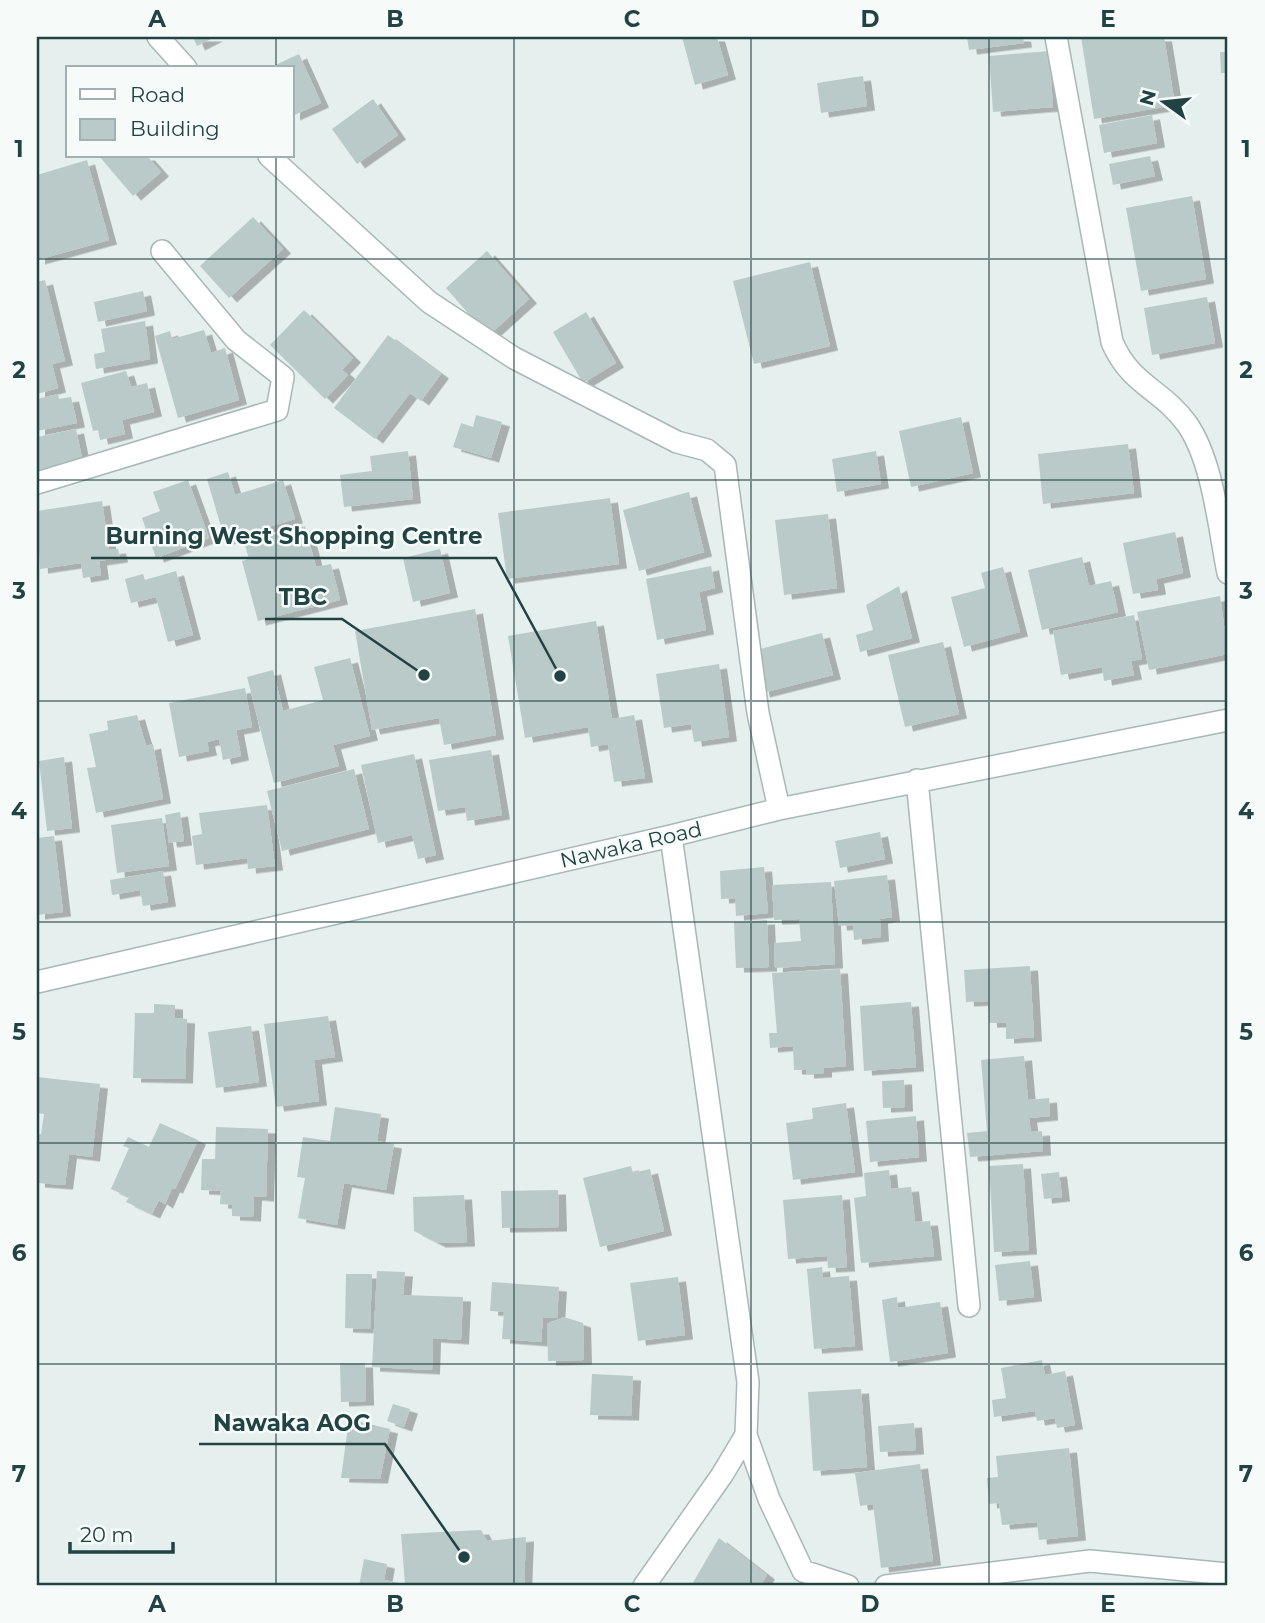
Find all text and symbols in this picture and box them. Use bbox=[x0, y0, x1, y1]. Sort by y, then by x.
text: A bbox=[147, 5, 166, 33]
text: B bbox=[386, 5, 404, 33]
text: C bbox=[624, 5, 641, 33]
text: D bbox=[861, 5, 880, 33]
text: E bbox=[1100, 5, 1116, 33]
legend bbox=[66, 66, 294, 158]
north arrow bbox=[1128, 66, 1198, 136]
text: Road bbox=[130, 82, 185, 107]
text: N bbox=[1135, 87, 1161, 108]
text: Building bbox=[130, 116, 220, 141]
text: 1 bbox=[14, 135, 24, 163]
text: 1 bbox=[1241, 135, 1251, 163]
text: 2 bbox=[12, 356, 26, 384]
text: 2 bbox=[1239, 356, 1253, 384]
callout: Burning West Shopping Centre bbox=[91, 514, 496, 558]
text: Burning West Shopping Centre bbox=[105, 522, 483, 550]
callout: TBC bbox=[265, 575, 342, 619]
text: 3 bbox=[11, 577, 26, 605]
text: 3 bbox=[1238, 577, 1253, 605]
text: TBC bbox=[279, 583, 328, 611]
text: 4 bbox=[11, 797, 27, 825]
text: 4 bbox=[1238, 797, 1254, 825]
street label: Nawaka Road bbox=[558, 816, 704, 873]
text: 5 bbox=[12, 1018, 26, 1046]
text: 5 bbox=[1239, 1018, 1253, 1046]
text: 6 bbox=[12, 1239, 27, 1267]
text: 6 bbox=[1239, 1239, 1254, 1267]
callout: Nawaka AOG bbox=[199, 1400, 385, 1444]
text: Nawaka AOG bbox=[213, 1409, 371, 1437]
text: 7 bbox=[12, 1460, 26, 1488]
text: 7 bbox=[1239, 1460, 1253, 1488]
scale bar bbox=[70, 1511, 173, 1555]
text: 20 m bbox=[80, 1522, 134, 1547]
text: A bbox=[147, 1590, 166, 1618]
text: B bbox=[386, 1590, 404, 1618]
text: C bbox=[624, 1590, 641, 1618]
text: D bbox=[861, 1590, 880, 1618]
text: E bbox=[1100, 1590, 1116, 1618]

